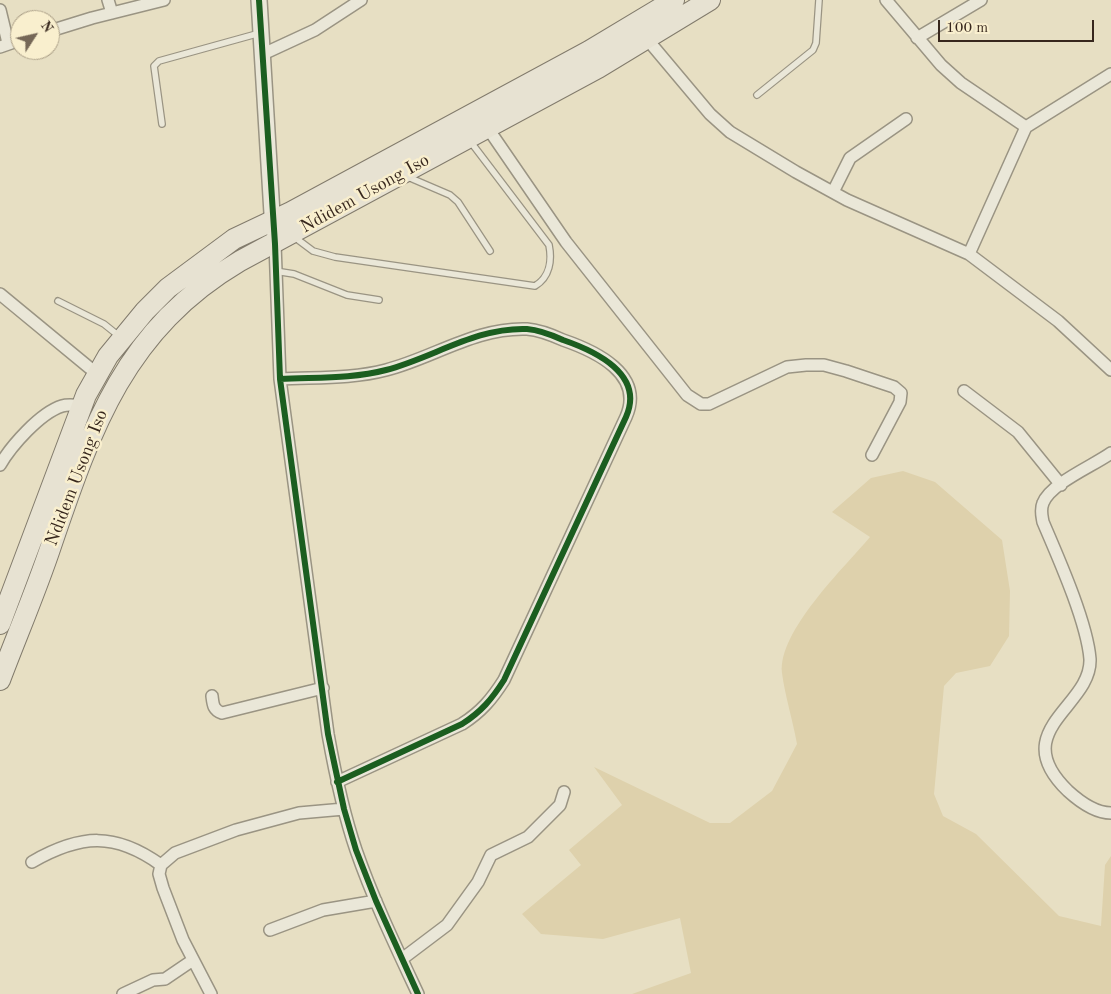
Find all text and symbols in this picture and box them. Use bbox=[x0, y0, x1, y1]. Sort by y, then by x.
north arrow bbox=[10, 10, 60, 60]
scale bar bbox=[941, 10, 1097, 42]
text: N bbox=[38, 19, 55, 35]
text: 100 m bbox=[946, 21, 988, 36]
street label: Ndidem Usong Iso bbox=[297, 150, 433, 238]
street label: Ndidem Usong Iso bbox=[41, 407, 113, 549]

